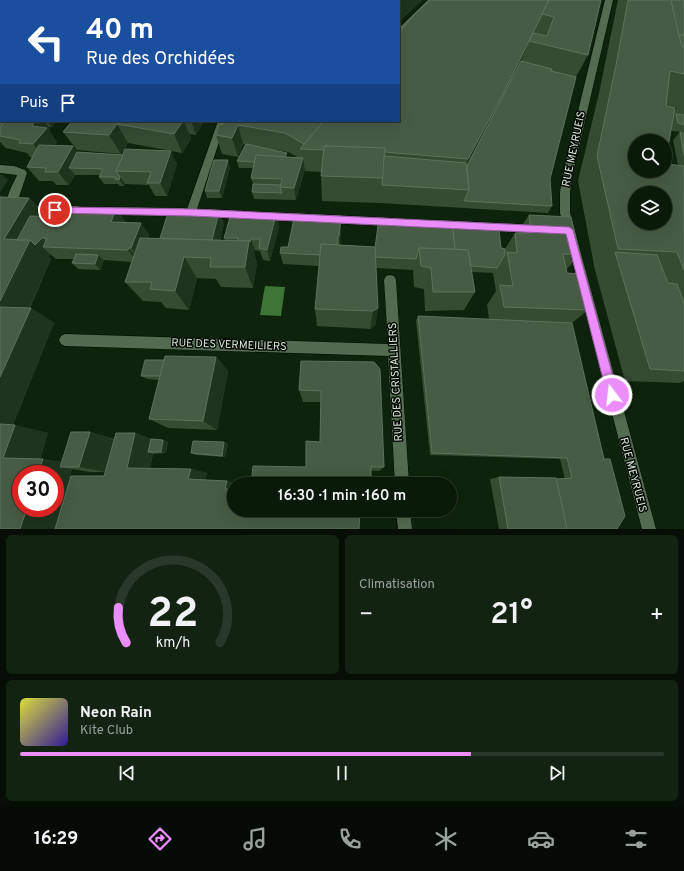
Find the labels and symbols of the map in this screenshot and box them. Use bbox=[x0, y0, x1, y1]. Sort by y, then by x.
street label: RUE MEYRUEIS bbox=[559, 110, 589, 188]
pin bbox=[38, 193, 72, 227]
street label: RUE DES CRISTALLIERS bbox=[386, 322, 406, 442]
street label: RUE DES VERMEILIERS bbox=[171, 336, 287, 354]
position arrow bbox=[591, 374, 633, 416]
street label: RUE MEYRUEIS bbox=[616, 436, 650, 514]
speed limit sign: 30 bbox=[12, 465, 64, 517]

